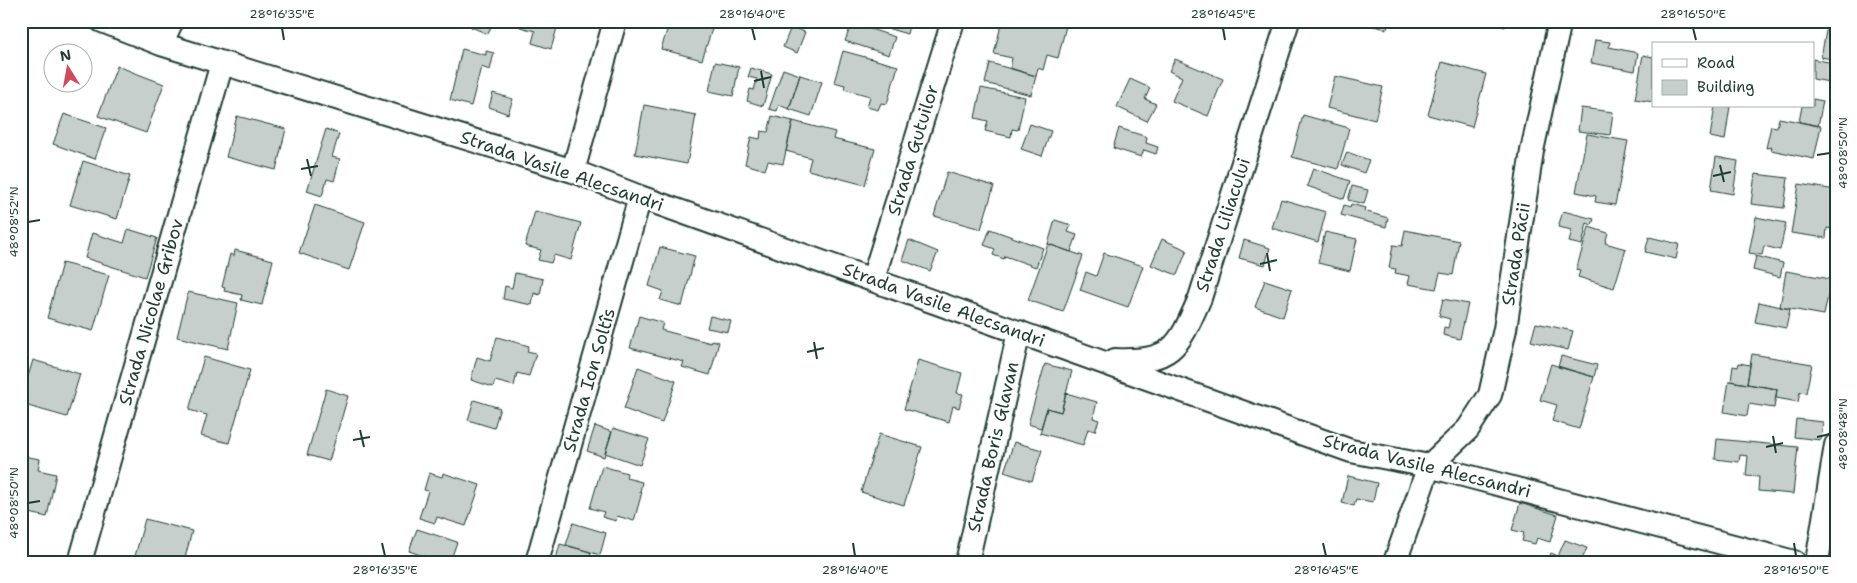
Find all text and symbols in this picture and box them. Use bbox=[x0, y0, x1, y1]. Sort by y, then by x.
text: 28°16'35"E bbox=[249, 6, 315, 22]
text: 28°16'40"E bbox=[719, 6, 785, 22]
text: 28°16'45"E bbox=[1190, 6, 1256, 22]
text: 28°16'50"E bbox=[1660, 6, 1726, 22]
north arrow bbox=[42, 42, 92, 92]
legend bbox=[1652, 42, 1814, 108]
text: N bbox=[58, 45, 73, 65]
text: Road bbox=[1697, 53, 1735, 73]
text: Building bbox=[1697, 77, 1754, 97]
street label: Strada Gutuilor bbox=[882, 82, 944, 218]
text: 48°08'50"N bbox=[1835, 117, 1851, 189]
street label: Strada Vasile Alecsandri bbox=[457, 125, 667, 217]
street label: Strada Liliacului bbox=[1190, 155, 1256, 295]
text: 48°08'52"N bbox=[6, 186, 22, 258]
street label: Strada Păcii bbox=[1496, 201, 1536, 307]
street label: Strada Nicolae Gribov bbox=[113, 216, 189, 408]
street label: Strada Vasile Alecsandri bbox=[839, 257, 1049, 353]
street label: Strada Ion Soltîs bbox=[557, 305, 621, 455]
street label: Strada Boris Glavan bbox=[962, 359, 1024, 535]
text: 48°08'48"N bbox=[1835, 398, 1851, 470]
street label: Strada Vasile Alecsandri bbox=[1320, 429, 1534, 503]
text: 48°08'50"N bbox=[6, 467, 22, 539]
text: 28°16'35"E bbox=[352, 562, 418, 578]
text: 28°16'40"E bbox=[822, 562, 888, 578]
text: 28°16'45"E bbox=[1293, 562, 1359, 578]
text: 28°16'50"E bbox=[1763, 562, 1829, 578]

